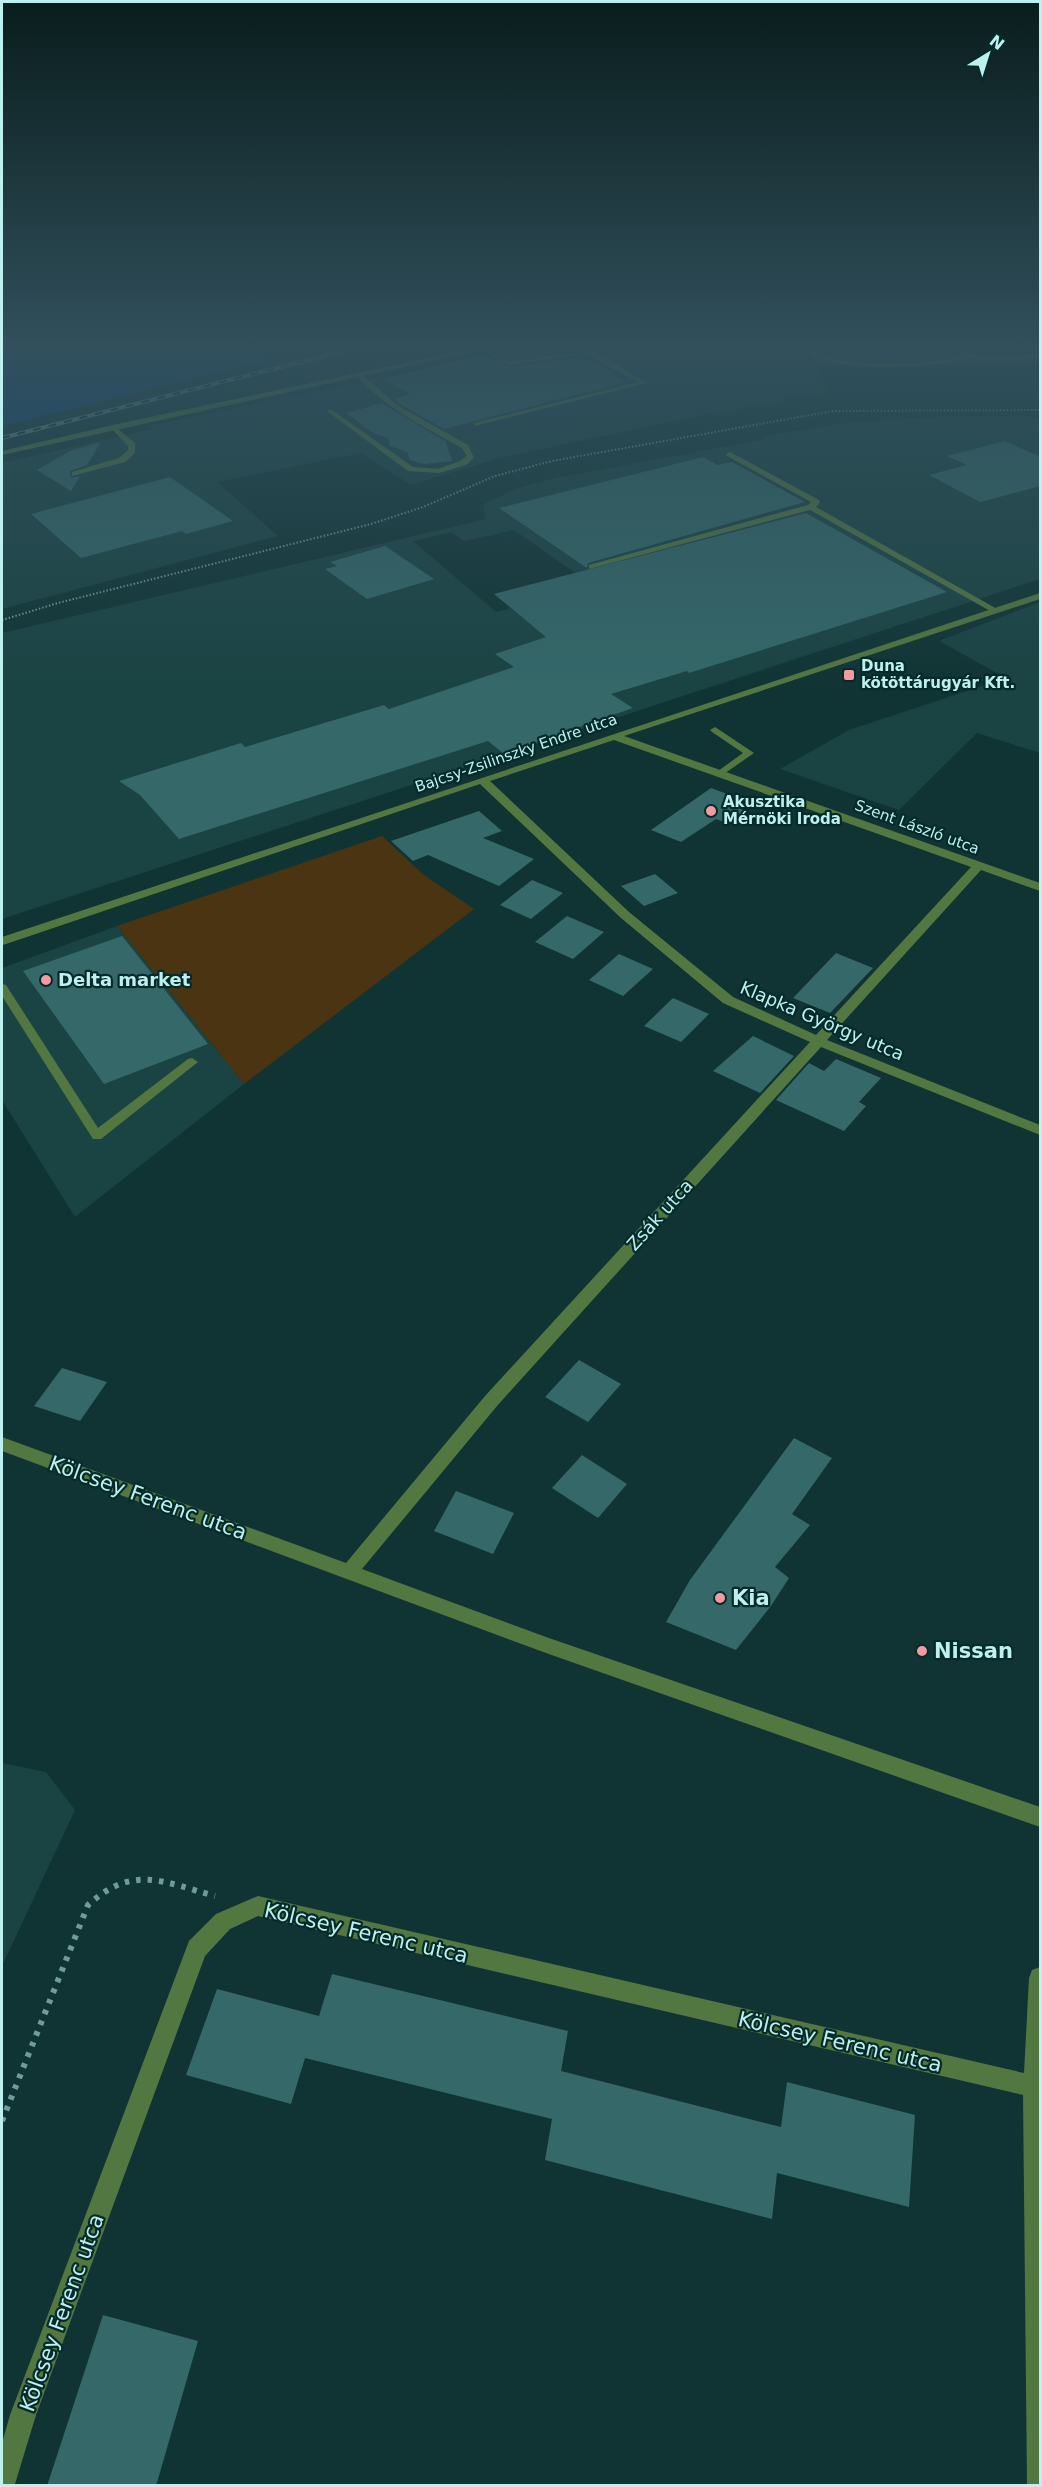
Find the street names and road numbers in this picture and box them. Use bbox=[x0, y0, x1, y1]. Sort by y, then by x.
street label: Bajcsy-Zsilinszky Endre utca bbox=[413, 710, 619, 796]
street label: Szent László utca bbox=[852, 796, 982, 858]
street label: Klapka György utca bbox=[737, 976, 907, 1065]
street label: Zsák utca bbox=[622, 1175, 697, 1254]
street label: Kölcsey Ferenc utca bbox=[46, 1451, 250, 1545]
street label: Kölcsey Ferenc utca bbox=[262, 1898, 470, 1968]
street label: Kölcsey Ferenc utca bbox=[736, 2007, 944, 2077]
street label: Kölcsey Ferenc utca bbox=[15, 2211, 109, 2415]

